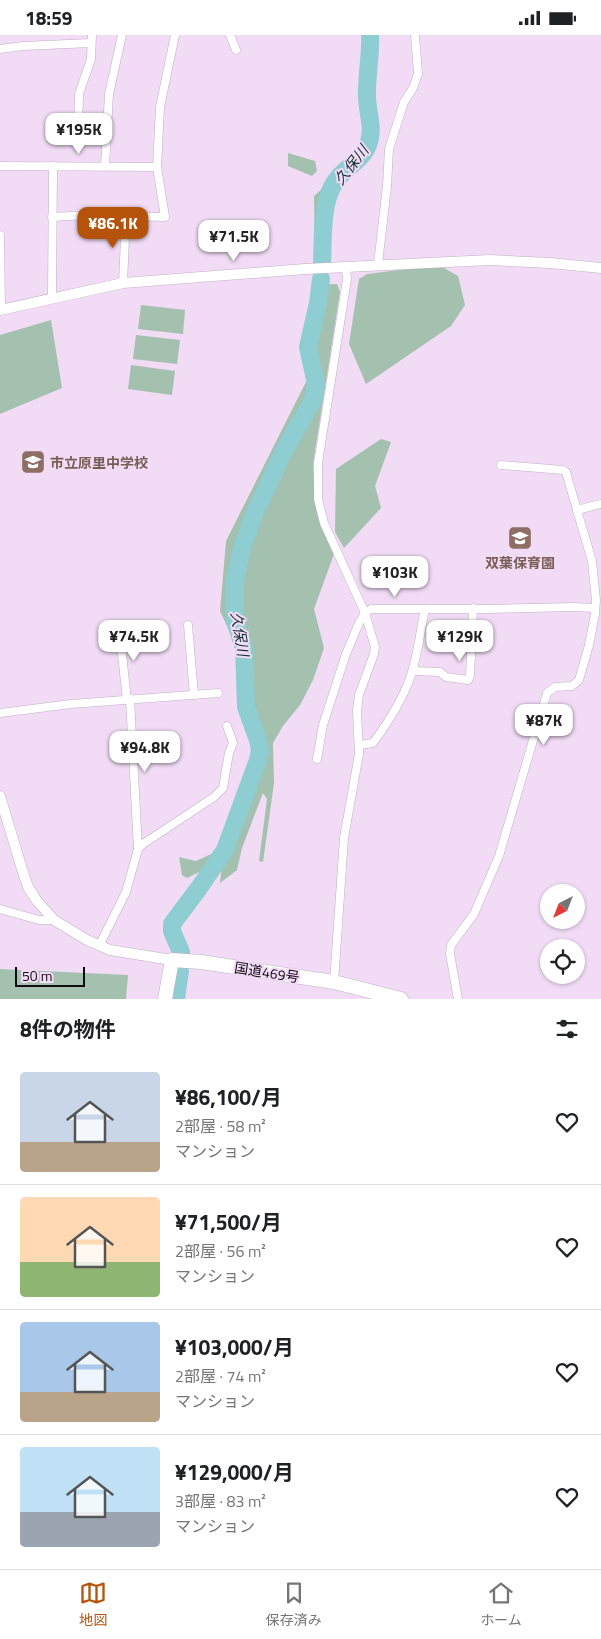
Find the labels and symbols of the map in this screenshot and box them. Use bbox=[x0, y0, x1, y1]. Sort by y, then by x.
pin: ¥195K bbox=[44, 113, 114, 155]
water label: 久保川 bbox=[328, 139, 375, 190]
pin: ¥86.1K bbox=[72, 207, 154, 249]
pin: ¥71.5K bbox=[193, 219, 275, 262]
school or university icon: 市立原里中学校 bbox=[20, 449, 46, 475]
place label: 市立原里中学校 bbox=[50, 452, 148, 473]
school or university icon: 双葉保育園 bbox=[507, 525, 533, 551]
place label: 双葉保育園 bbox=[485, 552, 555, 573]
pin: ¥103K bbox=[360, 555, 430, 598]
water label: 久保川 bbox=[225, 610, 255, 660]
pin: ¥74.5K bbox=[93, 619, 175, 662]
pin: ¥129K bbox=[425, 619, 495, 662]
pin: ¥87K bbox=[514, 703, 574, 746]
pin: ¥94.8K bbox=[104, 731, 186, 773]
north arrow bbox=[540, 884, 585, 929]
street label: 国道469号 bbox=[233, 957, 301, 987]
scale bar bbox=[15, 964, 85, 987]

